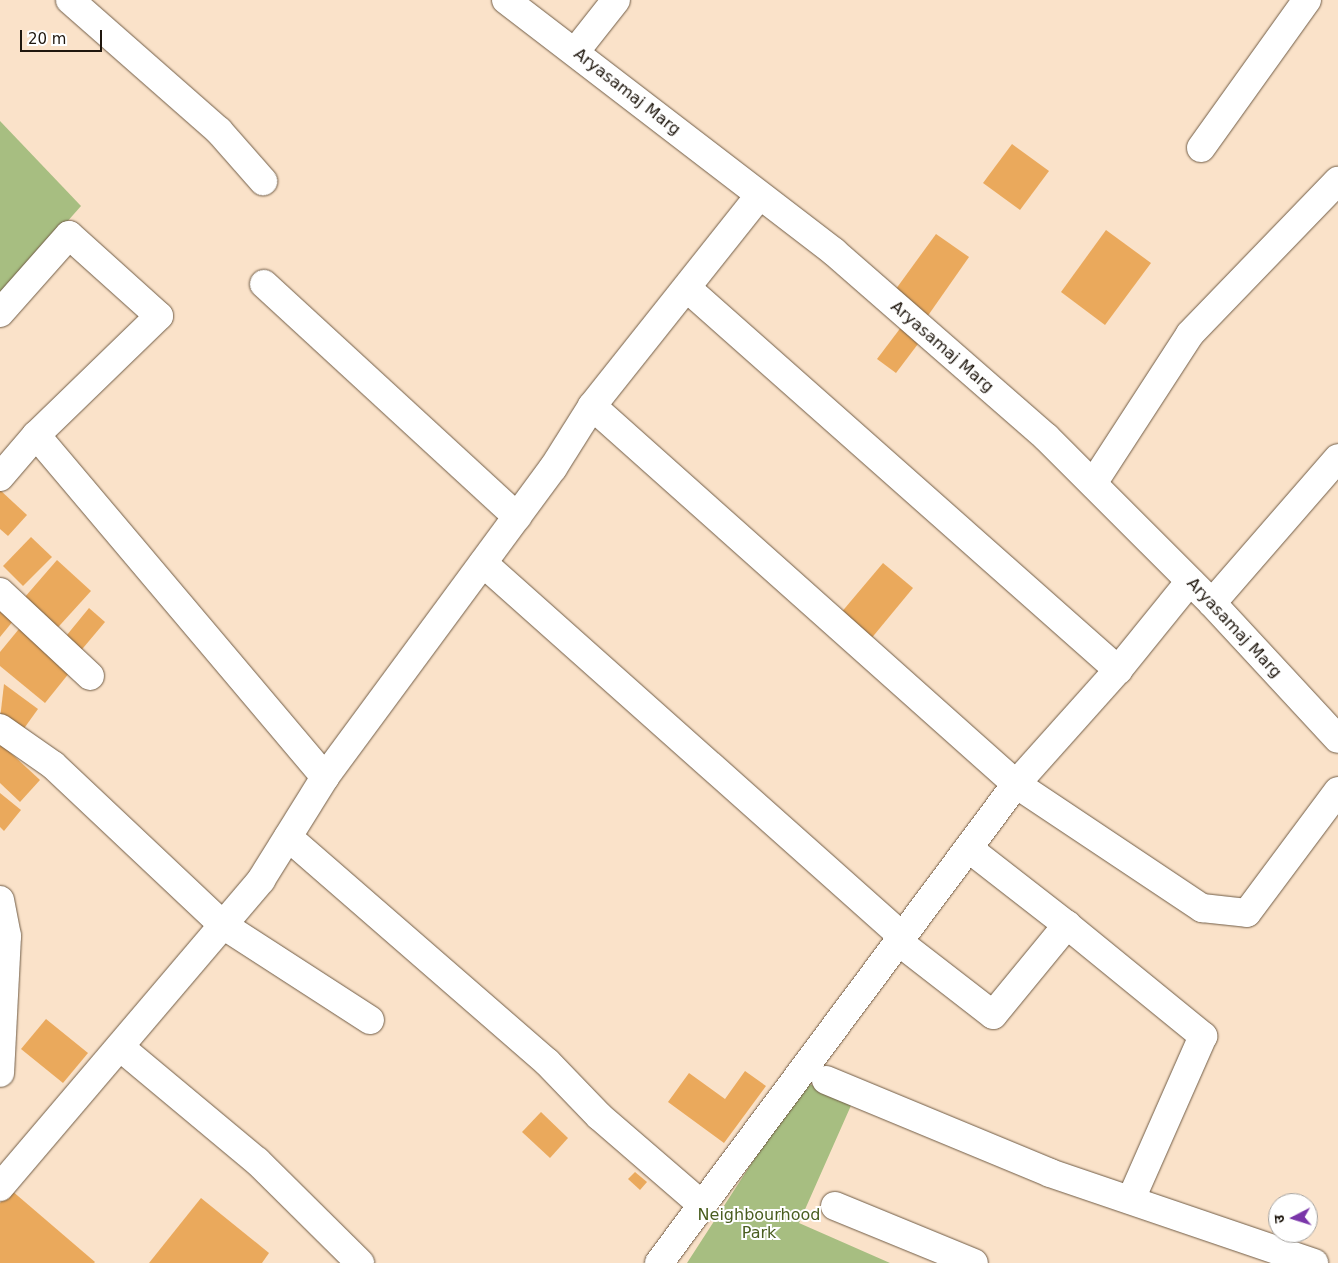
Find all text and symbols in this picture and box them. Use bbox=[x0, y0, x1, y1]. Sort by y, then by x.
scale bar bbox=[22, 20, 105, 52]
text: 20 m bbox=[28, 30, 66, 48]
street label: Aryasamaj Marg bbox=[570, 44, 684, 140]
street label: Aryasamaj Marg bbox=[887, 297, 997, 397]
street label: Aryasamaj Marg bbox=[1183, 574, 1285, 682]
north arrow bbox=[1268, 1193, 1318, 1243]
park label: Neighbourhood Park bbox=[698, 1205, 820, 1243]
text: उ bbox=[1271, 1214, 1287, 1224]

